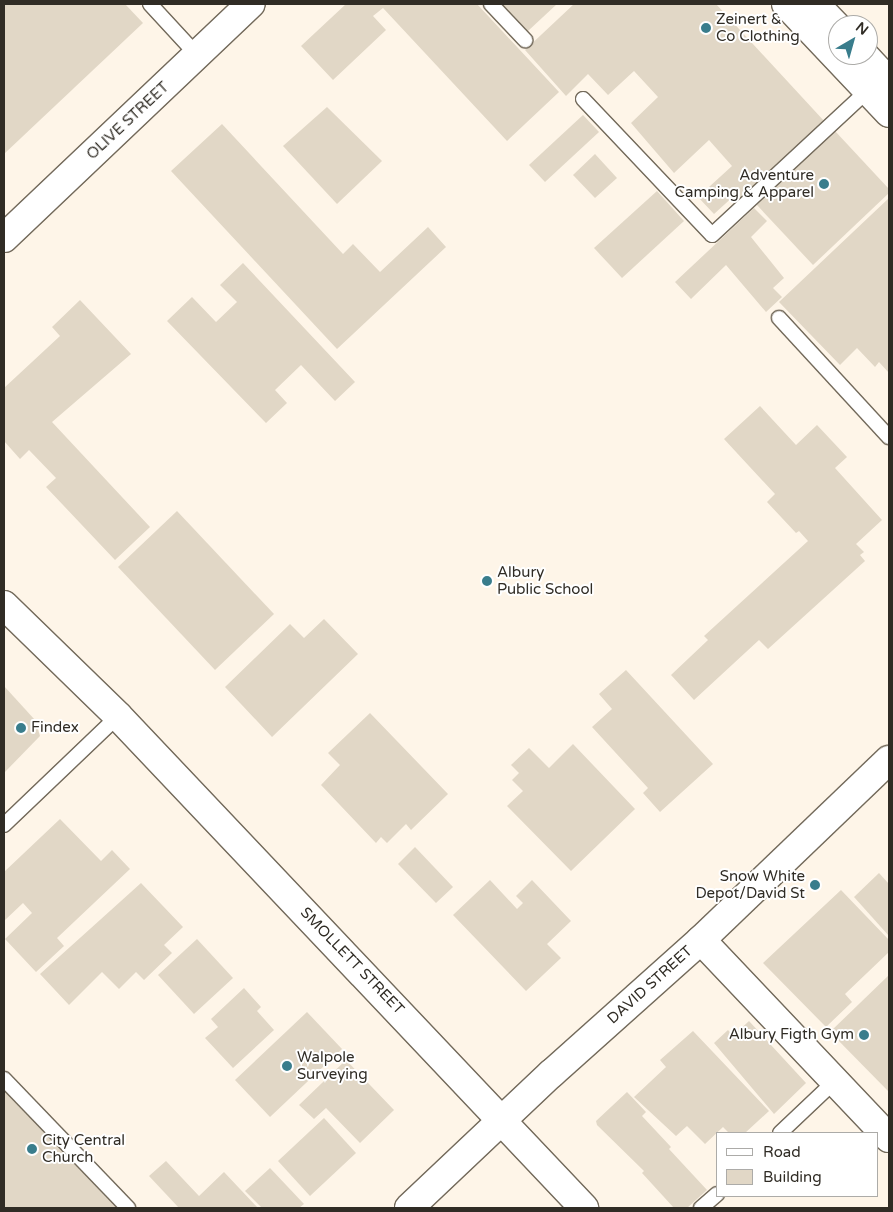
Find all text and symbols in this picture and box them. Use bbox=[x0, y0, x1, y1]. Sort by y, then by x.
place label: Zeinert & Co Clothing bbox=[716, 10, 800, 45]
north arrow bbox=[828, 15, 878, 65]
text: N bbox=[852, 18, 872, 39]
marker: Zeinert & Co Clothing bbox=[700, 22, 712, 34]
street label: OLIVE STREET bbox=[83, 78, 173, 164]
place label: Adventure Camping & Apparel bbox=[675, 166, 814, 201]
marker: Adventure Camping & Apparel bbox=[818, 178, 830, 190]
place label: Albury Public School bbox=[497, 563, 593, 598]
marker: Albury Public School bbox=[481, 575, 493, 587]
place label: Findex bbox=[31, 719, 79, 737]
marker: Findex bbox=[15, 722, 27, 734]
place label: Snow White Depot/David St bbox=[696, 867, 805, 902]
marker: Snow White Depot/David St bbox=[809, 879, 821, 891]
street label: SMOLLETT STREET bbox=[296, 904, 408, 1018]
street label: DAVID STREET bbox=[604, 942, 696, 1028]
place label: Albury Figth Gym bbox=[729, 1026, 854, 1044]
marker: Albury Figth Gym bbox=[858, 1029, 870, 1041]
place label: Walpole Surveying bbox=[297, 1048, 368, 1083]
marker: Walpole Surveying bbox=[281, 1060, 293, 1072]
place label: City Central Church bbox=[42, 1131, 125, 1166]
legend bbox=[716, 1132, 878, 1197]
marker: City Central Church bbox=[26, 1143, 38, 1155]
text: Road bbox=[763, 1143, 801, 1161]
text: Building bbox=[763, 1168, 822, 1186]

